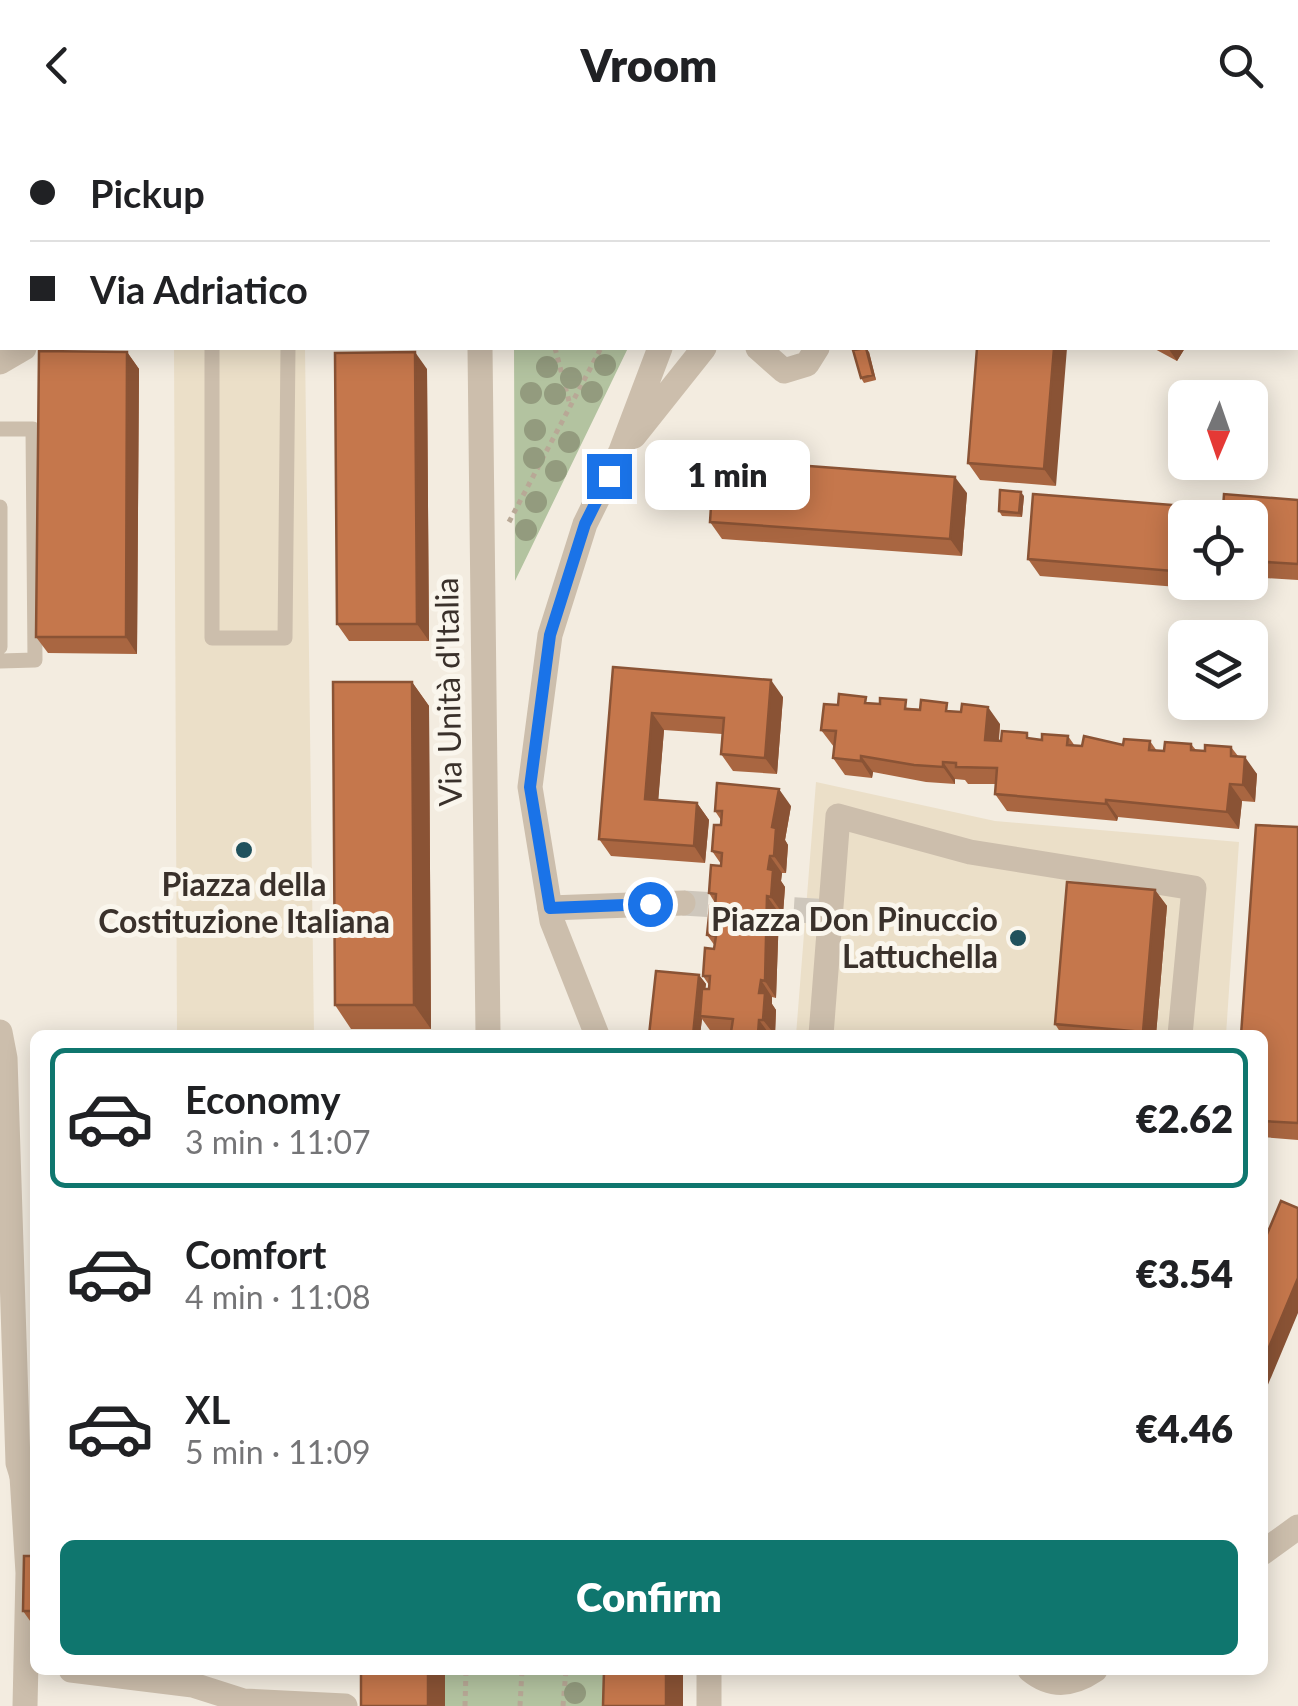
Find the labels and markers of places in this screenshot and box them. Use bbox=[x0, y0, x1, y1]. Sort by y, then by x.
marker: Piazza della Costituzione Italiana bbox=[233, 839, 255, 861]
place label: Piazza della Costituzione Italiana bbox=[98, 864, 390, 940]
place label: Piazza Don Pinuccio Lattuchella bbox=[711, 899, 998, 975]
marker: Piazza Don Pinuccio Lattuchella bbox=[1007, 927, 1029, 949]

